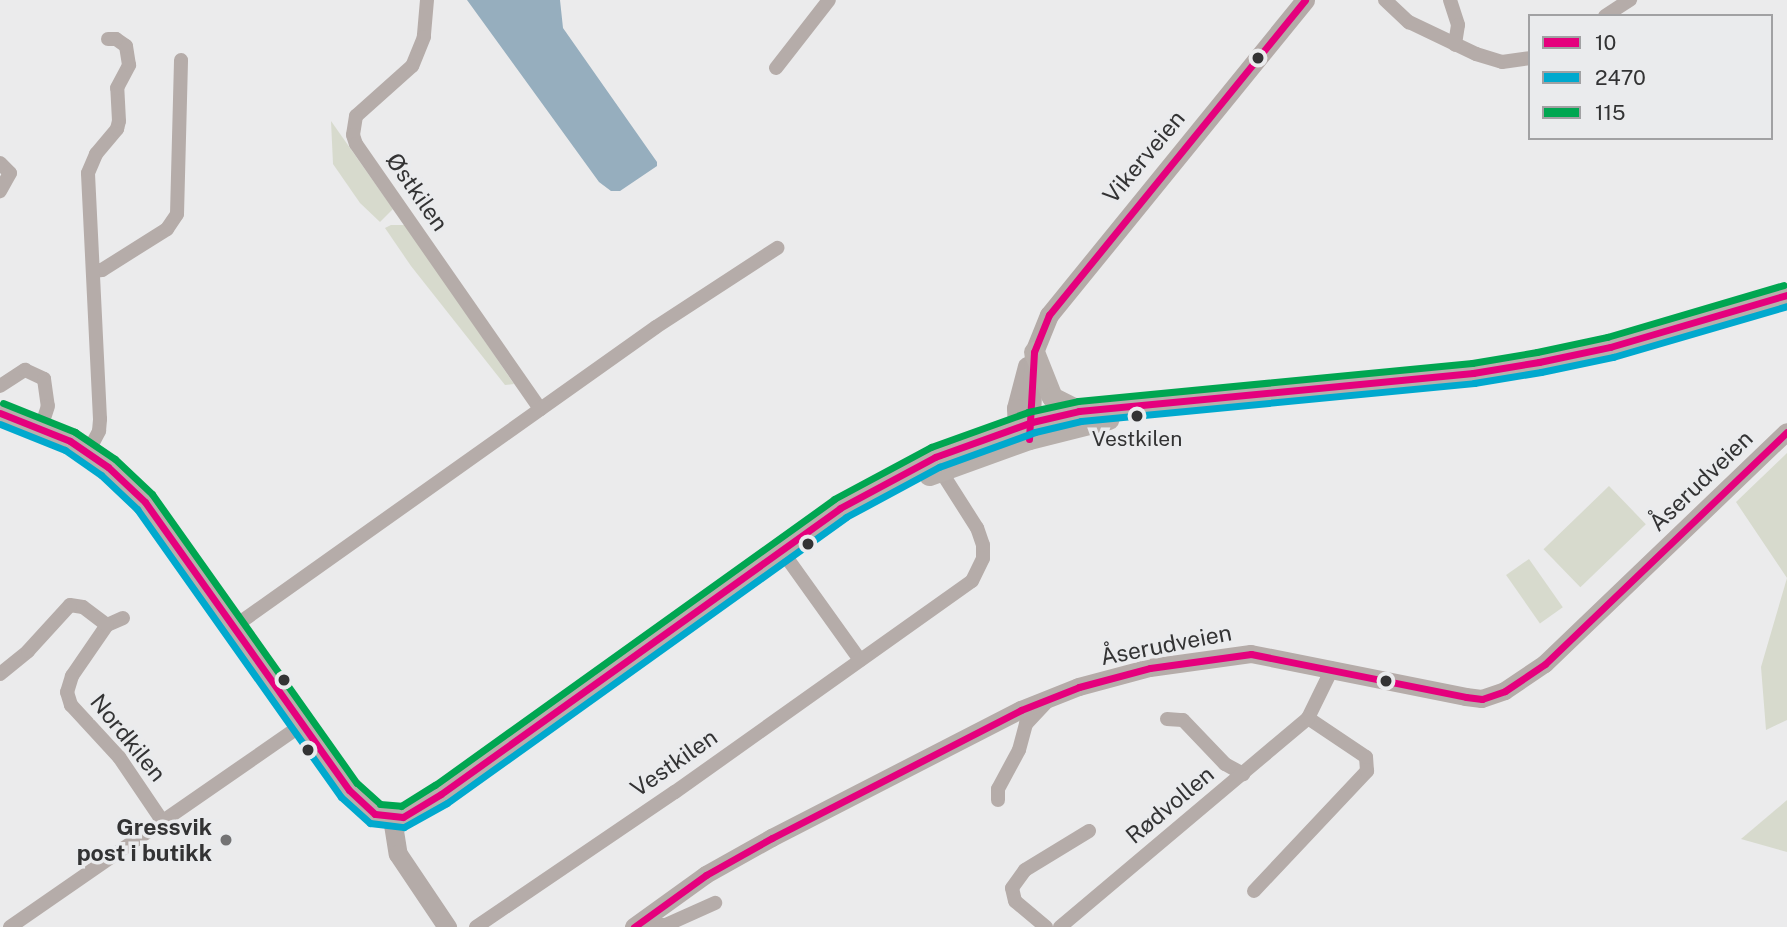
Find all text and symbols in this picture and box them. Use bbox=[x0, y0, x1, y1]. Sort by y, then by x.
legend bbox=[1528, 14, 1773, 140]
text: 10 bbox=[1595, 30, 1616, 55]
unlabelled marker bbox=[1251, 51, 1265, 65]
text: 2470 bbox=[1595, 65, 1646, 90]
text: 115 bbox=[1595, 100, 1626, 125]
street label: Vikerveien bbox=[1097, 105, 1191, 209]
street label: Østkilen bbox=[380, 148, 454, 236]
marker: Vestkilen bbox=[1130, 409, 1144, 423]
street label: Åserudveien bbox=[1644, 425, 1758, 537]
place label: Vestkilen bbox=[1092, 426, 1182, 452]
unlabelled marker bbox=[801, 537, 815, 551]
street label: Åserudveien bbox=[1098, 619, 1234, 671]
unlabelled marker bbox=[277, 673, 291, 687]
unlabelled marker bbox=[1379, 674, 1393, 688]
street label: Nordkilen bbox=[84, 689, 172, 787]
street label: Vestkilen bbox=[625, 723, 723, 803]
unlabelled marker bbox=[301, 743, 315, 757]
street label: Rødvollen bbox=[1121, 760, 1219, 850]
place label: Gressvik post i butikk bbox=[77, 813, 212, 867]
marker: Gressvik post i butikk bbox=[218, 832, 234, 848]

